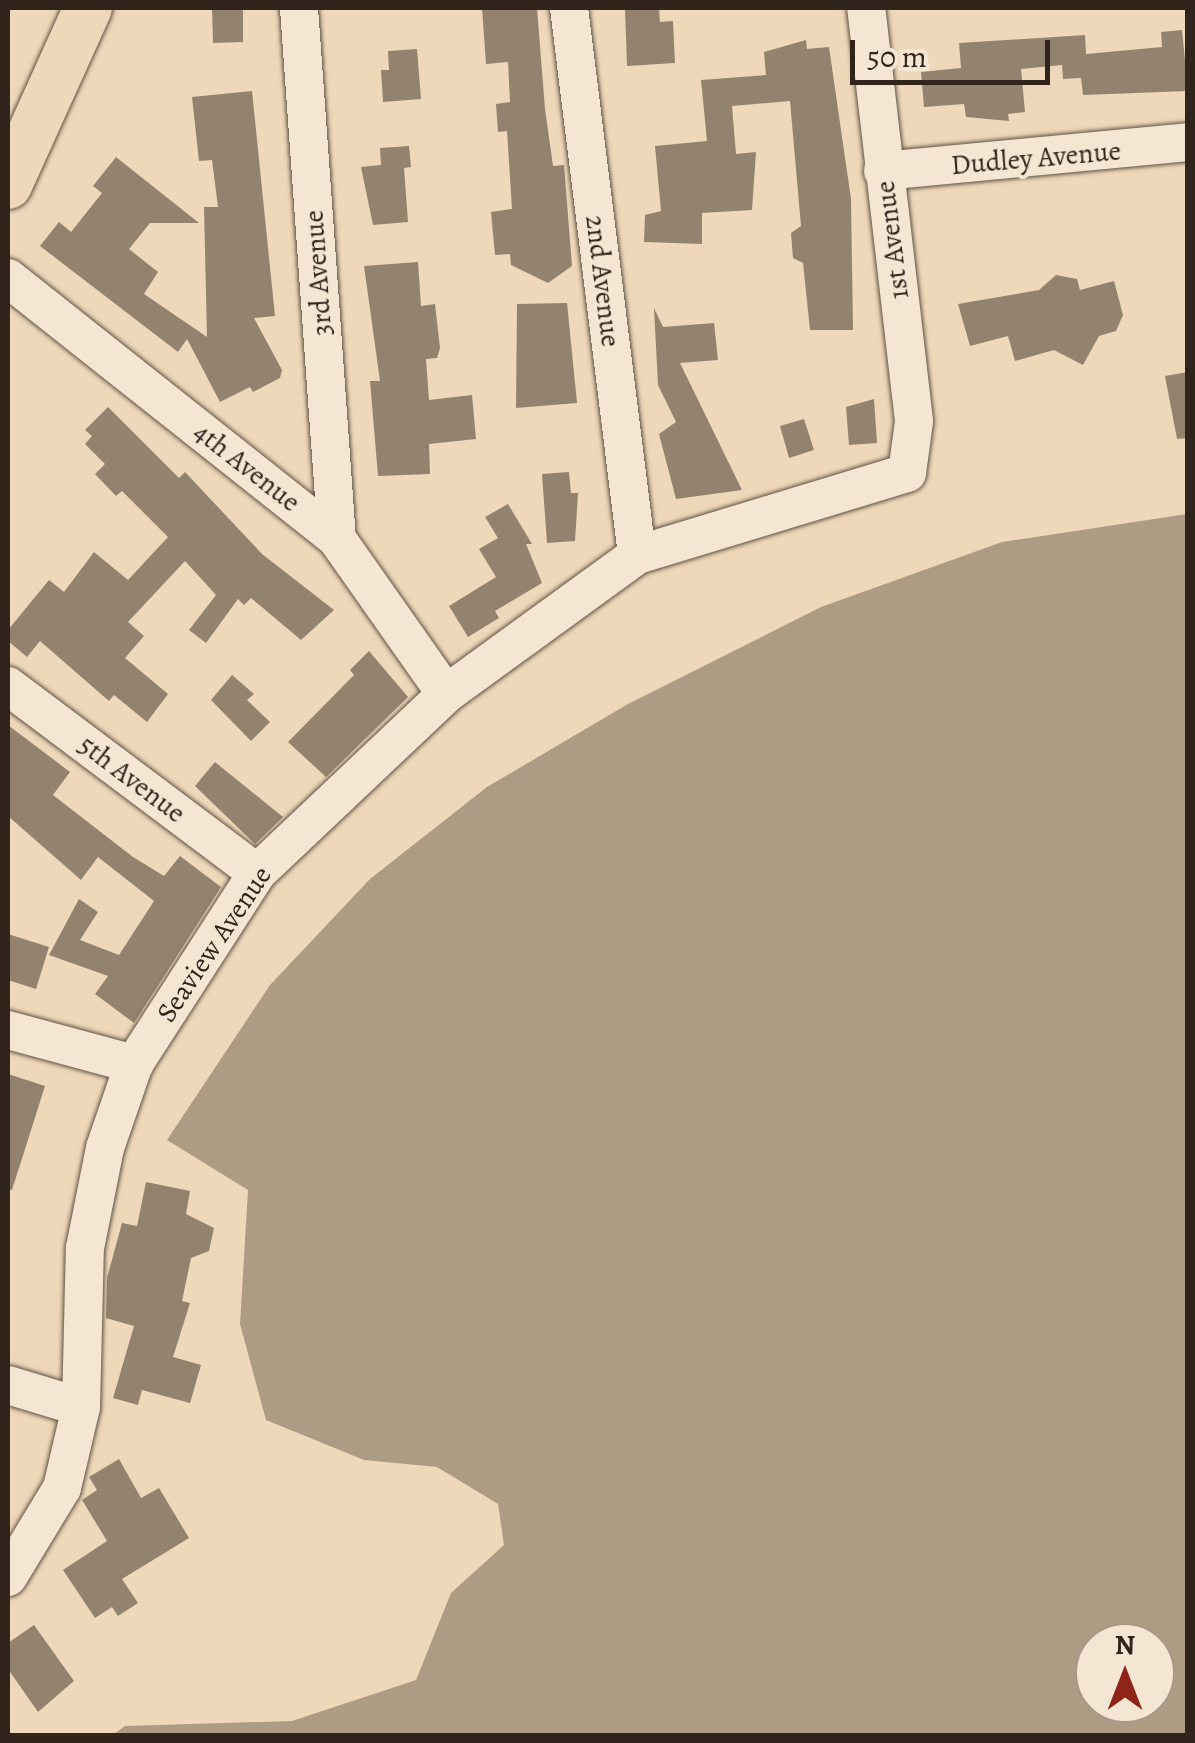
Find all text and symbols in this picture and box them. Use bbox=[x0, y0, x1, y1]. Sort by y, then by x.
scale bar bbox=[855, 20, 1055, 82]
text: 50 m bbox=[867, 37, 927, 77]
street label: Dudley Avenue bbox=[950, 134, 1122, 182]
street label: 1st Avenue bbox=[868, 179, 916, 301]
street label: 3rd Avenue bbox=[297, 209, 339, 337]
street label: 2nd Avenue bbox=[578, 213, 628, 349]
street label: 4th Avenue bbox=[187, 415, 307, 519]
street label: 5th Avenue bbox=[72, 728, 192, 830]
street label: Seaview Avenue bbox=[149, 860, 279, 1028]
north arrow bbox=[1075, 1623, 1175, 1723]
text: N bbox=[1115, 1626, 1135, 1664]

